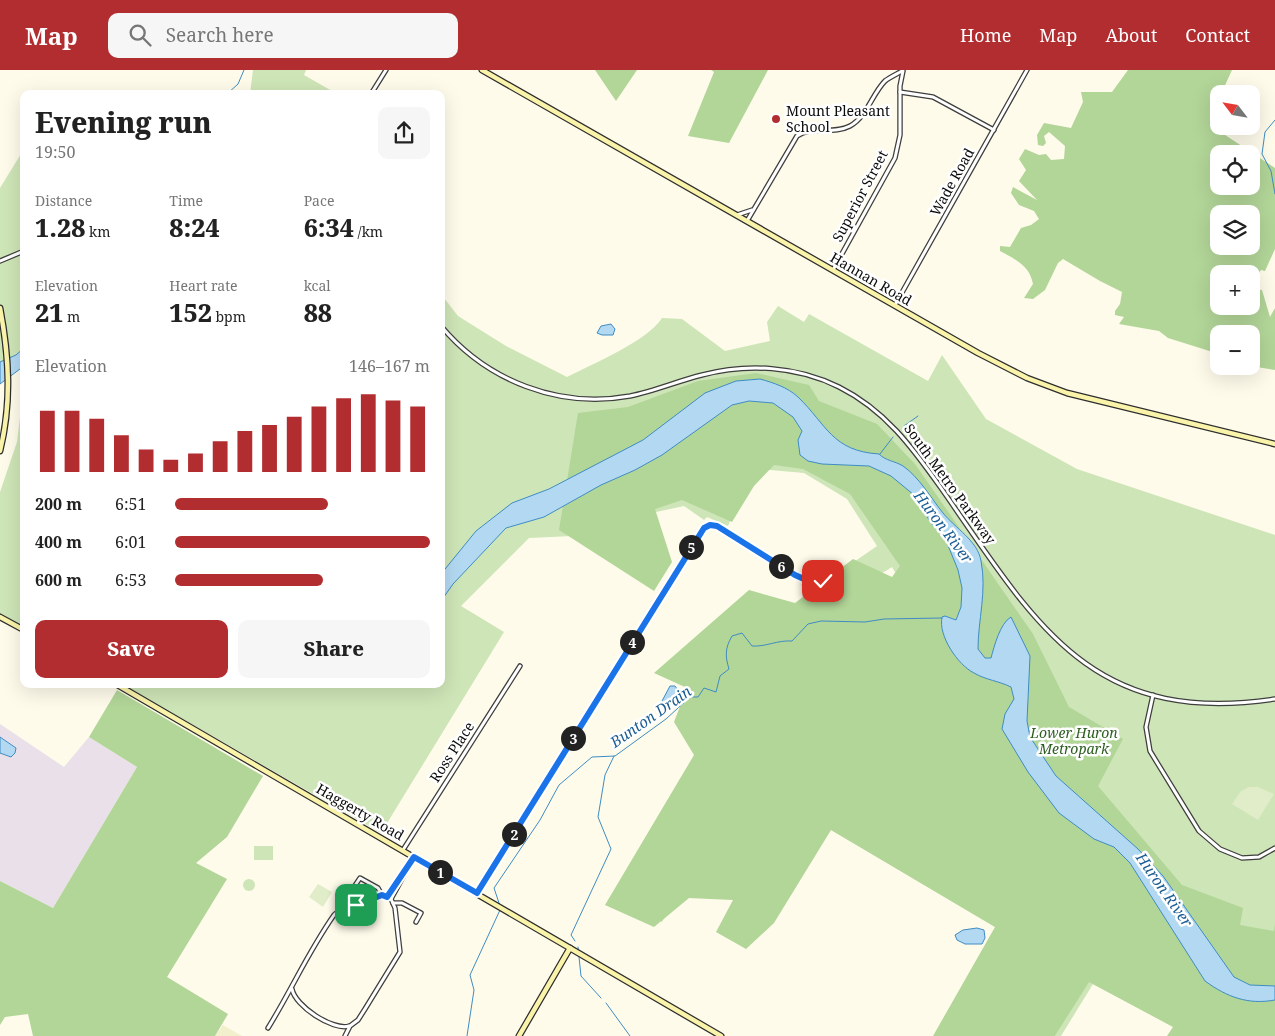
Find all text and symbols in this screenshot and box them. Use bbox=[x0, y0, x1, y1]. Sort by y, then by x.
search box bbox=[108, 13, 458, 58]
text: Map bbox=[25, 19, 78, 52]
icon: search bbox=[126, 21, 154, 49]
text: Search here bbox=[166, 22, 274, 48]
text: Home bbox=[960, 23, 1011, 47]
text: Map bbox=[1039, 23, 1077, 47]
text: About bbox=[1105, 23, 1157, 47]
text: Contact bbox=[1185, 23, 1250, 47]
north arrow bbox=[1210, 85, 1260, 135]
map controls bbox=[1210, 85, 1260, 375]
place label: Mount Pleasant School bbox=[786, 101, 890, 136]
text: Evening run bbox=[35, 103, 212, 141]
button: share bbox=[378, 107, 430, 159]
marker: Mount Pleasant School bbox=[770, 113, 782, 125]
text: 19:50 bbox=[35, 141, 75, 163]
street label: Wade Road bbox=[925, 144, 978, 219]
button: locate bbox=[1210, 145, 1260, 195]
street label: Superior Street bbox=[827, 147, 892, 245]
text: Distance bbox=[35, 191, 92, 210]
text: Time bbox=[169, 191, 203, 210]
text: Pace bbox=[304, 191, 334, 210]
button: layers bbox=[1210, 205, 1260, 255]
text: 1.28 bbox=[35, 210, 85, 244]
text: 8:24 bbox=[169, 210, 220, 244]
text: 6:34 bbox=[304, 210, 354, 244]
text: km bbox=[85, 222, 110, 241]
text: /km bbox=[354, 222, 383, 241]
street label: Hannan Road bbox=[827, 248, 916, 310]
button: + bbox=[1210, 265, 1260, 315]
text: Elevation bbox=[35, 276, 98, 295]
text: Heart rate bbox=[169, 276, 238, 295]
text: kcal bbox=[304, 276, 331, 295]
text: 21 bbox=[35, 295, 63, 329]
text: 152 bbox=[169, 295, 212, 329]
text: 88 bbox=[304, 295, 332, 329]
text: m bbox=[63, 307, 80, 326]
text: bpm bbox=[212, 307, 246, 326]
button: − bbox=[1210, 325, 1260, 375]
text: Elevation bbox=[35, 355, 107, 377]
text: 146–167 m bbox=[349, 355, 430, 377]
street label: South Metro Parkway bbox=[900, 420, 1001, 548]
water label: Huron River bbox=[909, 485, 978, 568]
text: 200 m bbox=[35, 493, 82, 515]
text: 6:51 bbox=[115, 493, 146, 515]
text: 400 m bbox=[35, 531, 82, 553]
text: 6:01 bbox=[115, 531, 146, 553]
pin: 5 bbox=[678, 534, 704, 560]
text: 5 bbox=[688, 538, 695, 557]
pin: 6 bbox=[768, 554, 794, 578]
text: 6 bbox=[778, 557, 785, 576]
pin bbox=[802, 560, 844, 602]
icon: check bbox=[809, 567, 837, 595]
text: 600 m bbox=[35, 569, 82, 591]
text: 6:53 bbox=[115, 569, 146, 591]
button: Save bbox=[35, 620, 228, 678]
button: Share bbox=[238, 620, 430, 678]
pin: 4 bbox=[620, 630, 644, 654]
text: 4 bbox=[629, 633, 636, 652]
water label: Bunton Drain bbox=[605, 681, 695, 752]
street label: Ross Place bbox=[425, 718, 478, 786]
park label: Lower Huron Metropark bbox=[1029, 723, 1118, 758]
pin: 3 bbox=[560, 726, 586, 750]
text: 3 bbox=[570, 729, 577, 748]
street label: Haggerty Road bbox=[313, 779, 408, 845]
pin: 2 bbox=[502, 822, 526, 846]
text: 2 bbox=[511, 825, 518, 844]
water label: Huron River bbox=[1131, 848, 1198, 931]
pin: 1 bbox=[428, 860, 452, 884]
text: 1 bbox=[437, 863, 444, 882]
pin bbox=[335, 884, 377, 926]
icon: arrive bbox=[342, 891, 370, 919]

